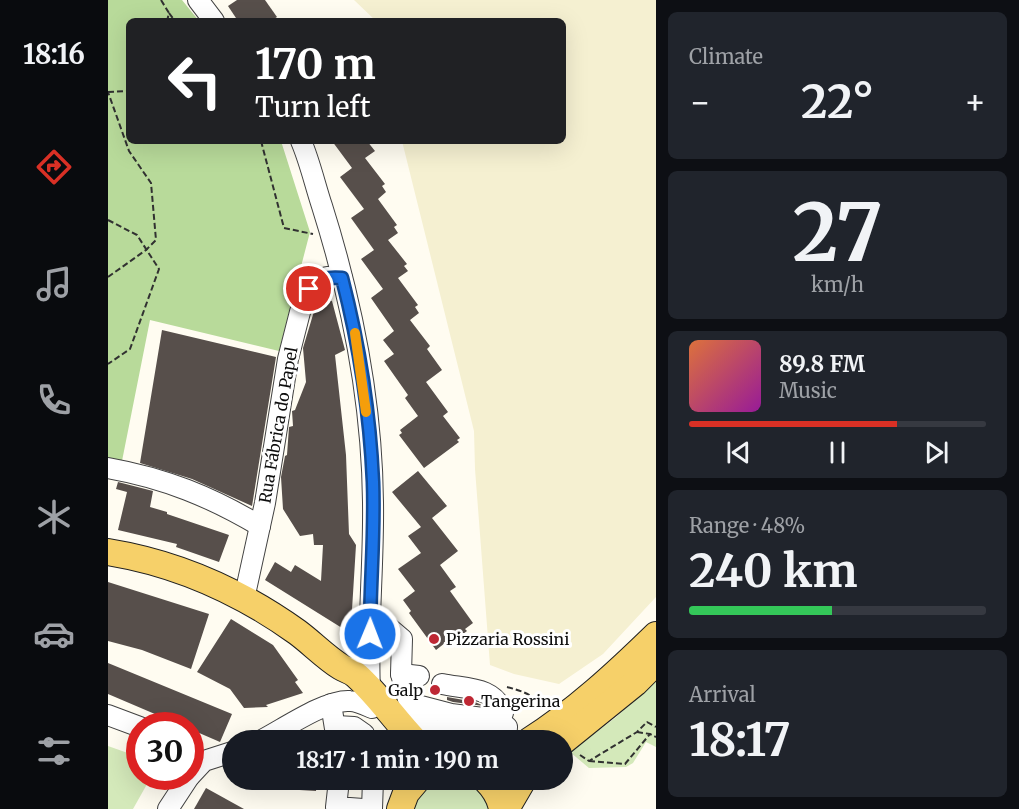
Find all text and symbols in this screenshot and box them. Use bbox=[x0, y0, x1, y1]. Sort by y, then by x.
text: 18:16 bbox=[23, 37, 85, 71]
text: 170 m bbox=[255, 38, 376, 90]
icon: left bbox=[156, 42, 234, 120]
text: Climate bbox=[689, 44, 763, 69]
text: 22° bbox=[801, 74, 874, 130]
text: − bbox=[689, 82, 711, 123]
text: + bbox=[964, 82, 986, 123]
text: Turn left bbox=[255, 90, 370, 124]
icon: directions bbox=[33, 146, 75, 188]
text: 27 bbox=[792, 184, 883, 282]
icon: music bbox=[33, 263, 75, 305]
pin bbox=[283, 263, 334, 314]
icon: arrive bbox=[292, 272, 325, 305]
text: km/h bbox=[811, 272, 864, 297]
street label: Rua Fábrica do Papel bbox=[254, 345, 302, 505]
text: 89.8 FM bbox=[779, 350, 865, 378]
text: Music bbox=[779, 378, 837, 403]
icon: phone bbox=[33, 379, 75, 421]
icon: previous bbox=[722, 436, 755, 469]
icon: pause bbox=[821, 436, 854, 469]
icon: next bbox=[920, 436, 953, 469]
icon: climate bbox=[33, 496, 75, 538]
text: Range · 48% bbox=[689, 513, 805, 538]
text: 240 km bbox=[689, 543, 858, 599]
position arrow bbox=[338, 602, 402, 666]
icon: car bbox=[33, 613, 75, 655]
place label: Pizzaria Rossini bbox=[446, 629, 569, 649]
marker: Pizzaria Rossini bbox=[427, 632, 441, 646]
place label: Galp bbox=[388, 680, 423, 700]
text: Arrival bbox=[689, 682, 756, 707]
marker: Galp bbox=[428, 683, 442, 697]
place label: Tangerina bbox=[481, 691, 561, 711]
marker: Tangerina bbox=[462, 694, 476, 708]
speed limit sign: 30 bbox=[126, 712, 204, 790]
text: 18:17 bbox=[689, 712, 791, 768]
icon: filters bbox=[33, 730, 75, 772]
text: 18:17 · 1 min · 190 m bbox=[296, 746, 499, 774]

